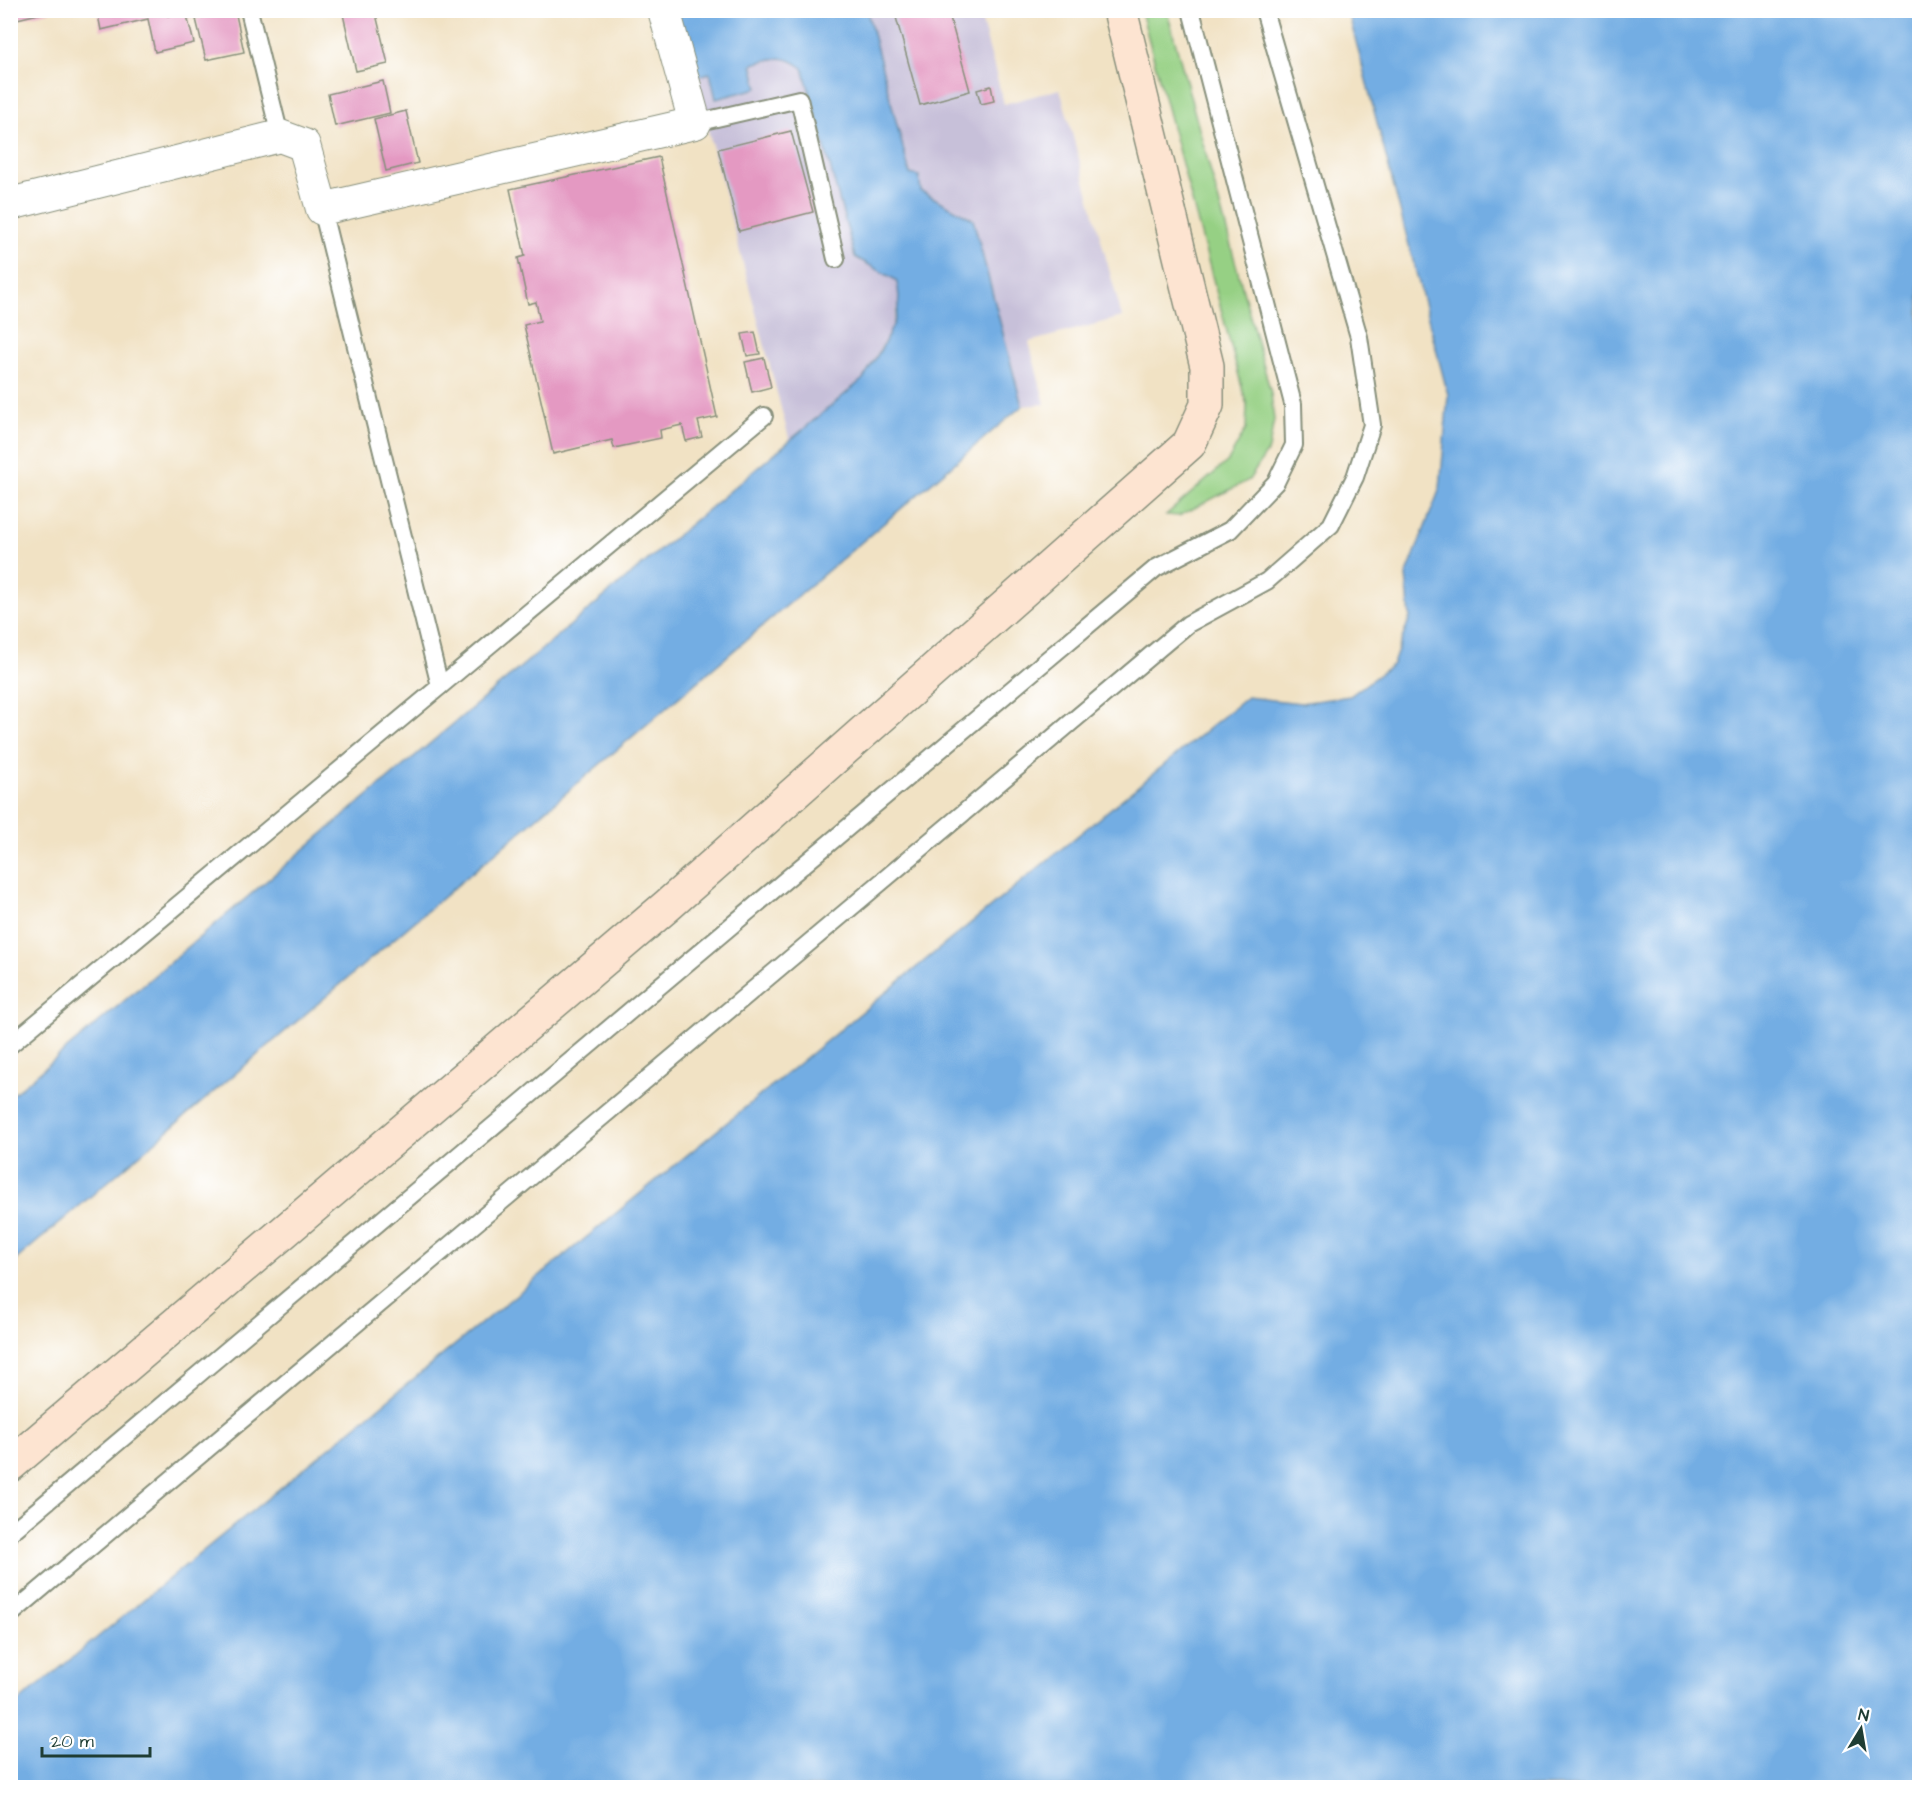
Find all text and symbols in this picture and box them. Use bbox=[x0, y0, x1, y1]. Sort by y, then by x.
north arrow bbox=[1831, 1699, 1891, 1759]
text: N bbox=[1857, 1704, 1871, 1727]
scale bar bbox=[42, 1720, 150, 1758]
text: 20 m bbox=[51, 1729, 94, 1754]

